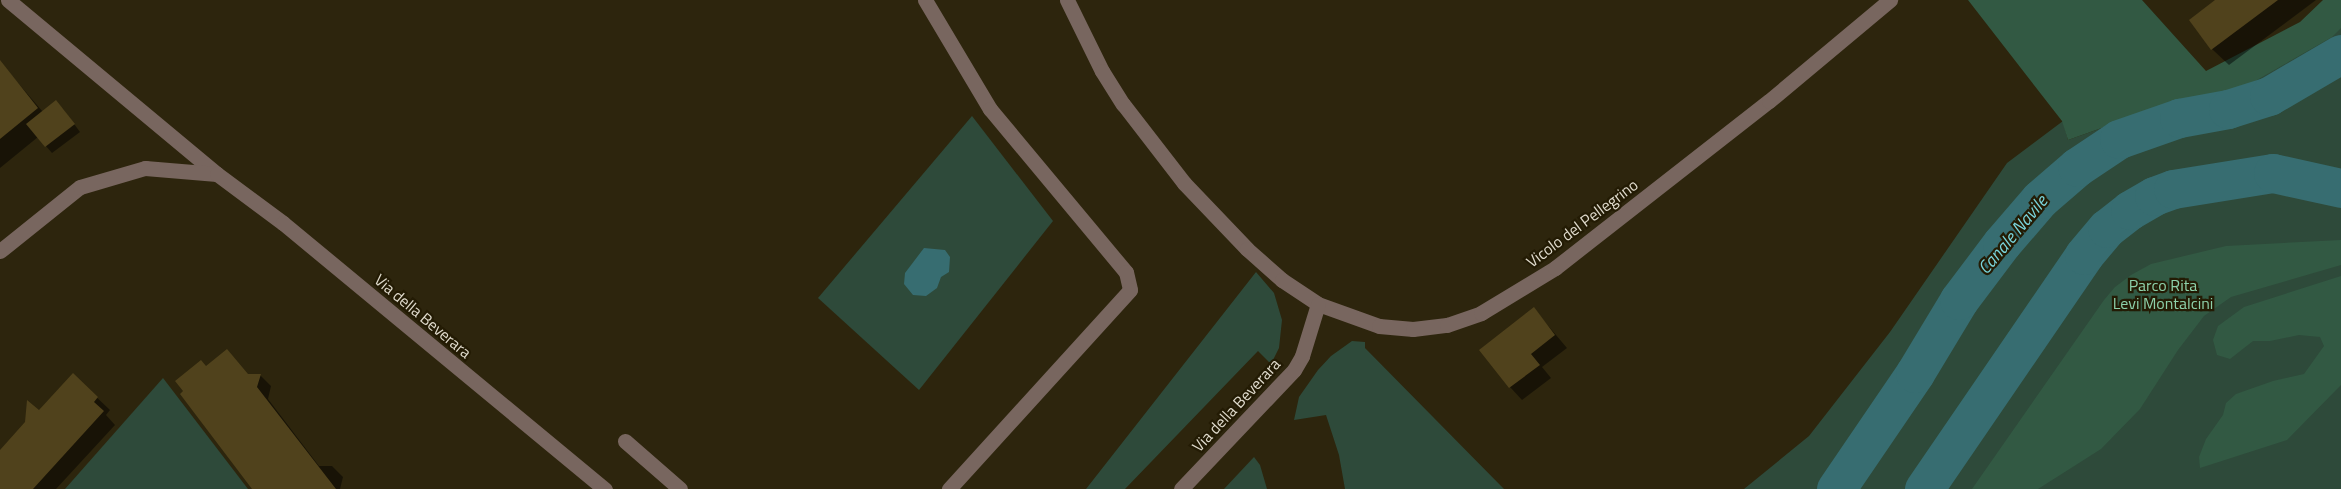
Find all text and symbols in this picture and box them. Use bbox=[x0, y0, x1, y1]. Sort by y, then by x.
street label: Vicolo del Pellegrino bbox=[1522, 175, 1642, 271]
water label: Canale Navile bbox=[1974, 191, 2052, 279]
street label: Via della Beverara bbox=[371, 270, 475, 362]
park label: Parco Rita Levi Montalcini bbox=[2113, 275, 2213, 313]
street label: Via della Beverara bbox=[1188, 354, 1284, 456]

